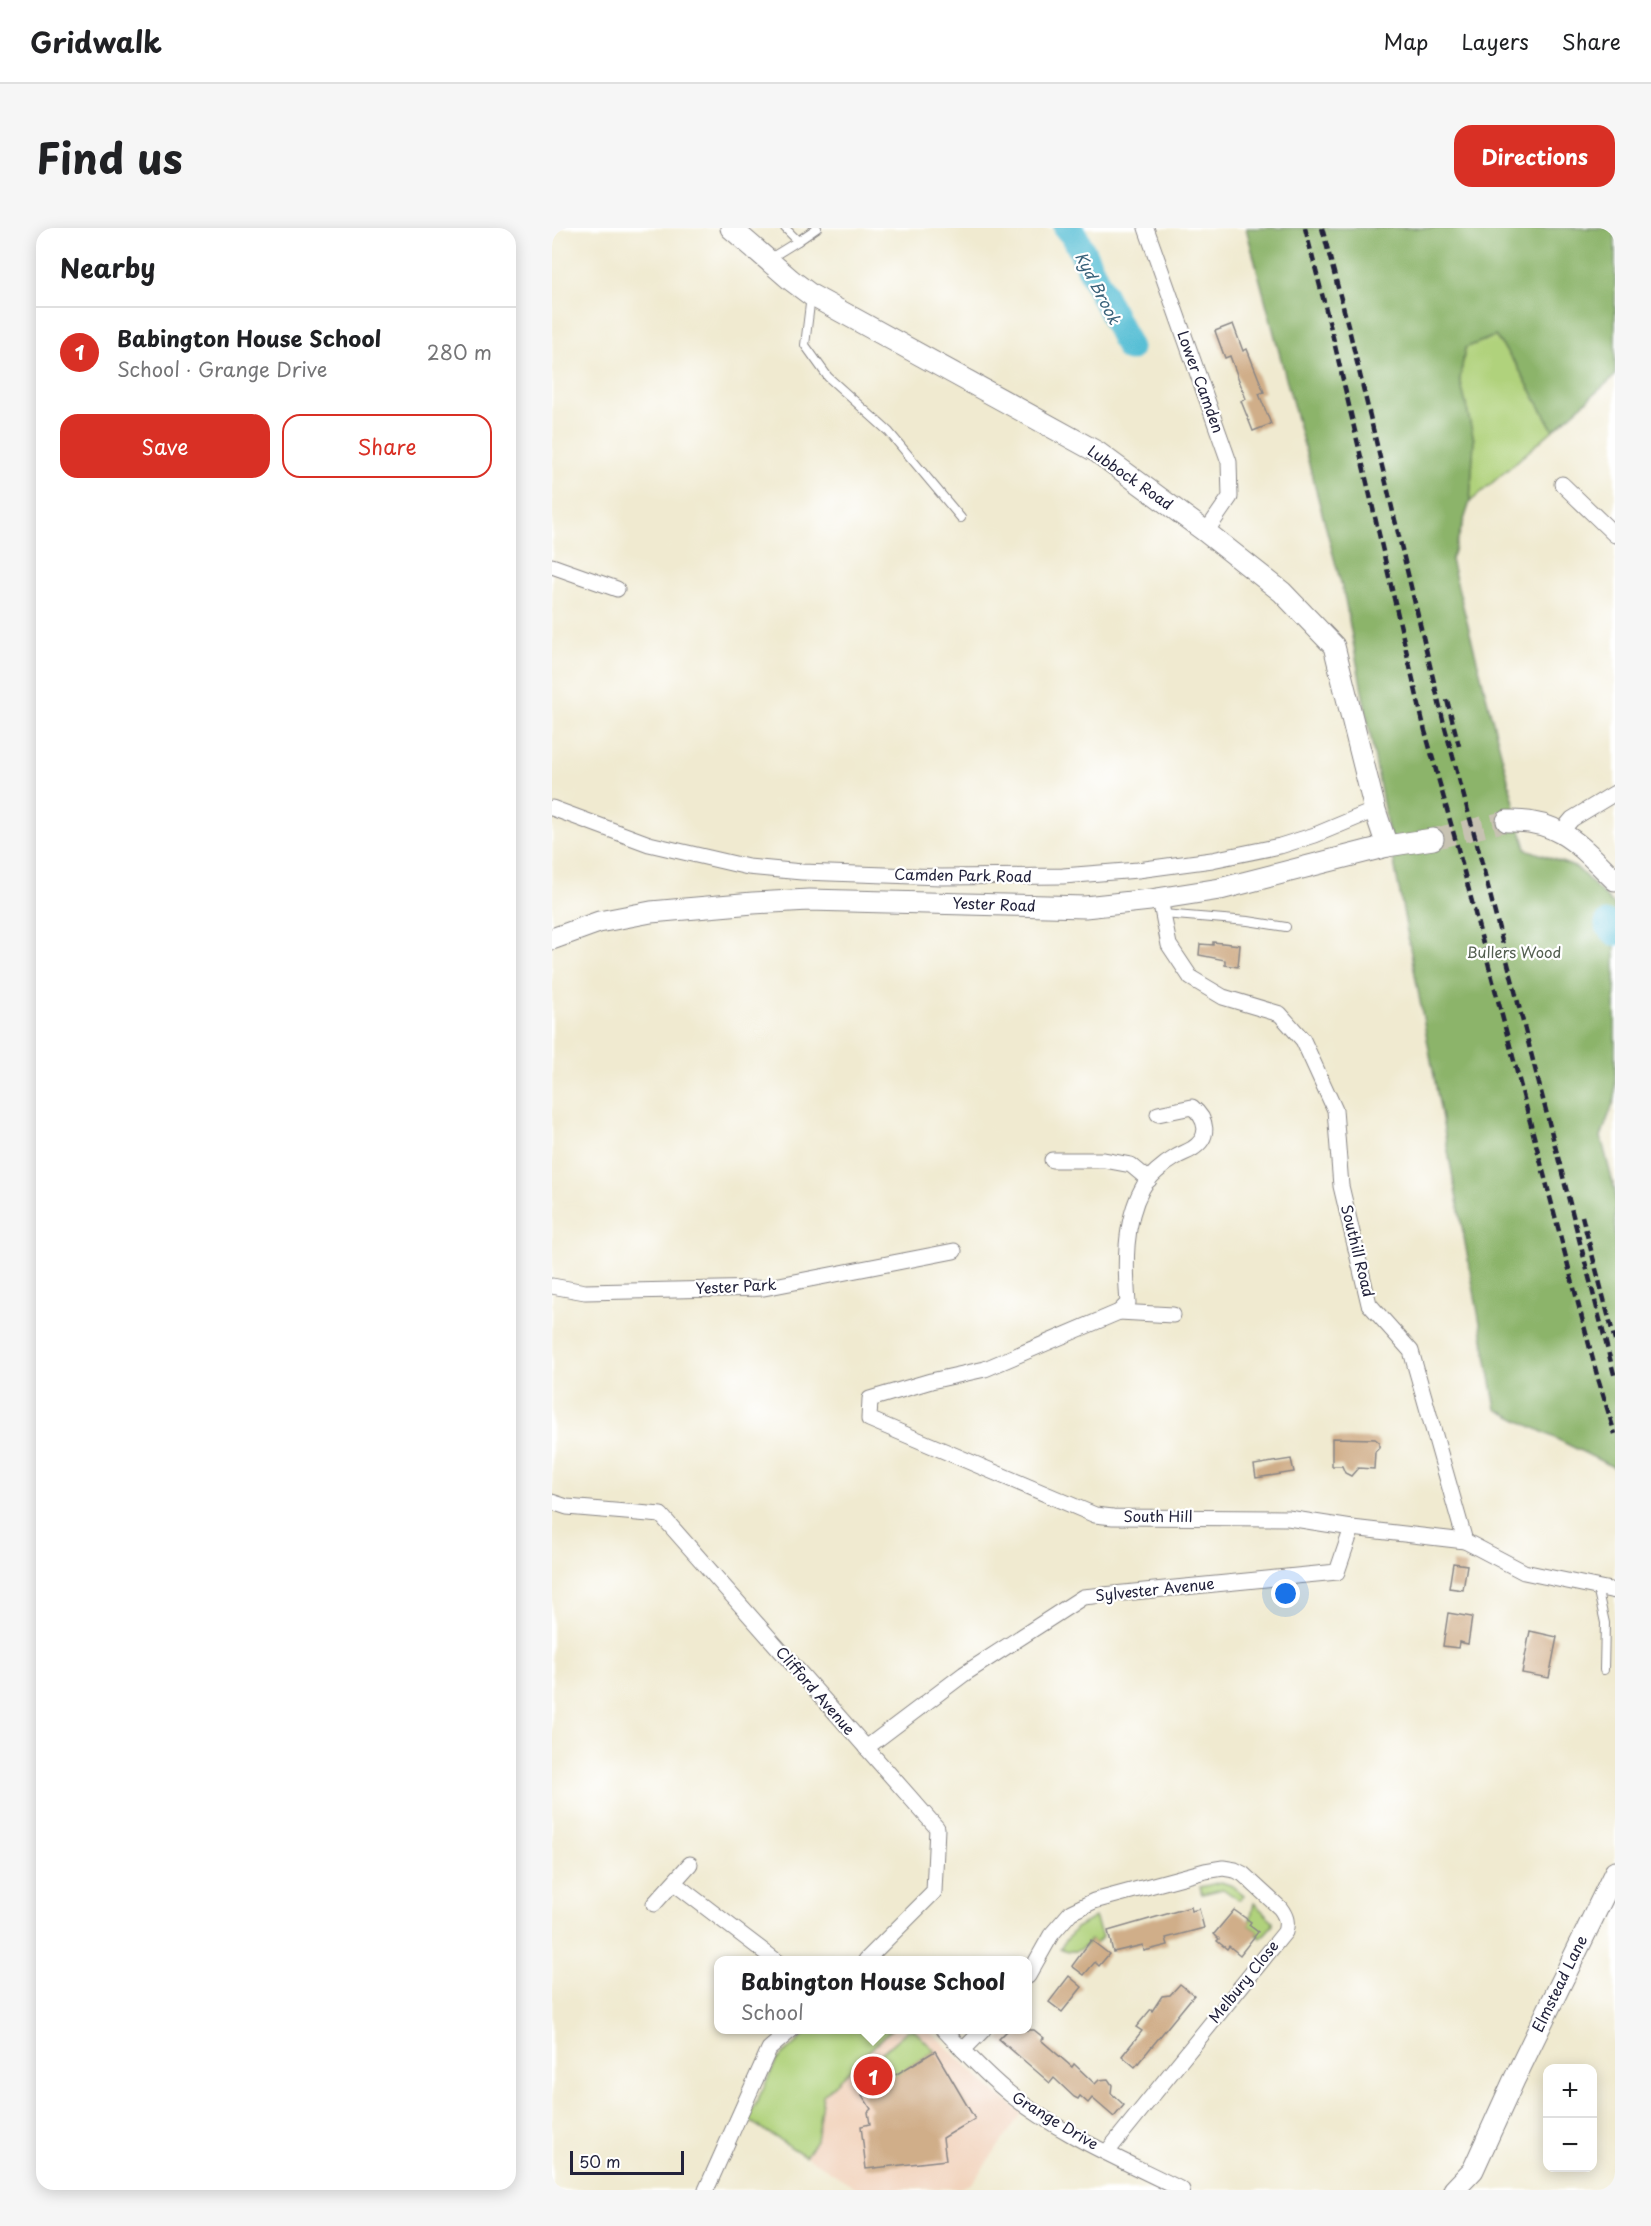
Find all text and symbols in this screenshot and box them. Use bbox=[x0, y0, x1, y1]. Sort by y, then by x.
text: Gridwalk bbox=[30, 20, 162, 63]
text: Map bbox=[1384, 25, 1428, 57]
text: Layers bbox=[1461, 25, 1529, 57]
text: Share bbox=[1562, 25, 1621, 57]
text: Find us bbox=[36, 125, 183, 188]
button: Directions bbox=[1454, 125, 1615, 187]
water label: Kyd Brook bbox=[1070, 247, 1128, 329]
text: Nearby bbox=[60, 248, 155, 287]
text: Babington House School bbox=[117, 321, 381, 354]
street label: Lower Camden bbox=[1172, 327, 1231, 436]
text: 1 bbox=[75, 337, 84, 367]
text: 280 m bbox=[427, 337, 492, 367]
text: School · Grange Drive bbox=[117, 354, 327, 384]
button: Save bbox=[60, 414, 270, 478]
button: Share bbox=[282, 414, 492, 478]
street label: Lubbock Road bbox=[1083, 439, 1178, 515]
street label: Camden Park Road bbox=[894, 862, 1032, 887]
street label: Yester Road bbox=[952, 891, 1036, 916]
park label: Bullers Wood bbox=[1467, 940, 1561, 963]
street label: Southill Road bbox=[1336, 1202, 1381, 1299]
street label: Yester Park bbox=[695, 1272, 777, 1299]
street label: South Hill bbox=[1123, 1504, 1193, 1527]
street label: Sylvester Avenue bbox=[1094, 1571, 1216, 1606]
your location bbox=[1271, 1579, 1300, 1608]
street label: Clifford Avenue bbox=[771, 1641, 861, 1739]
street label: Elmstead Lane bbox=[1525, 1931, 1592, 2036]
street label: Melbury Close bbox=[1202, 1935, 1283, 2027]
popup bbox=[714, 1956, 1032, 2034]
text: Babington House School bbox=[741, 1964, 1005, 1997]
text: School bbox=[741, 1997, 804, 2027]
pin: 1 bbox=[854, 2054, 892, 2098]
map controls bbox=[1543, 2064, 1597, 2172]
button: + bbox=[1543, 2064, 1597, 2118]
street label: Grange Drive bbox=[1008, 2085, 1103, 2155]
button: − bbox=[1543, 2118, 1597, 2172]
scale bar bbox=[570, 2148, 684, 2176]
text: 50 m bbox=[579, 2149, 620, 2173]

